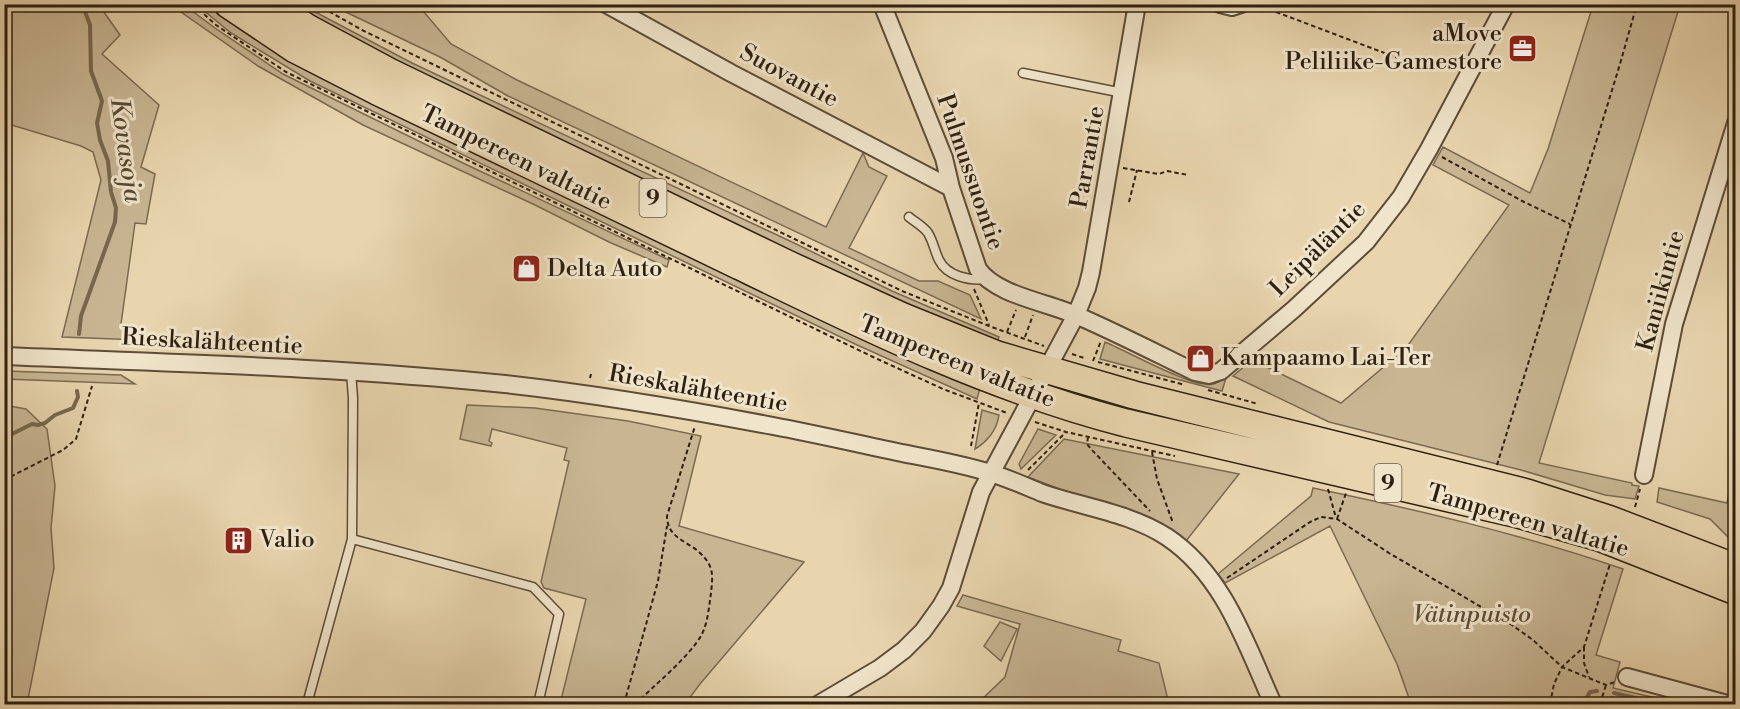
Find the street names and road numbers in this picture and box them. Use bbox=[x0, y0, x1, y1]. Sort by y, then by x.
street label: Suovantie bbox=[735, 38, 843, 114]
street label: Pulmussuontie bbox=[929, 90, 1011, 254]
street label: Tampereen valtatie bbox=[416, 99, 616, 217]
street label: Parrantie bbox=[1064, 103, 1112, 211]
road number: 9 bbox=[640, 179, 666, 217]
street label: Leipäläntie bbox=[1264, 195, 1372, 303]
street label: Kaniikintie bbox=[1630, 227, 1692, 355]
street label: Tampereen valtatie bbox=[855, 309, 1059, 415]
street label: Rieskalähteentie bbox=[121, 322, 303, 362]
street label: Rieskalähteentie bbox=[606, 358, 790, 420]
road number: 9 bbox=[1374, 464, 1402, 502]
street label: Tampereen valtatie bbox=[1423, 478, 1633, 564]

